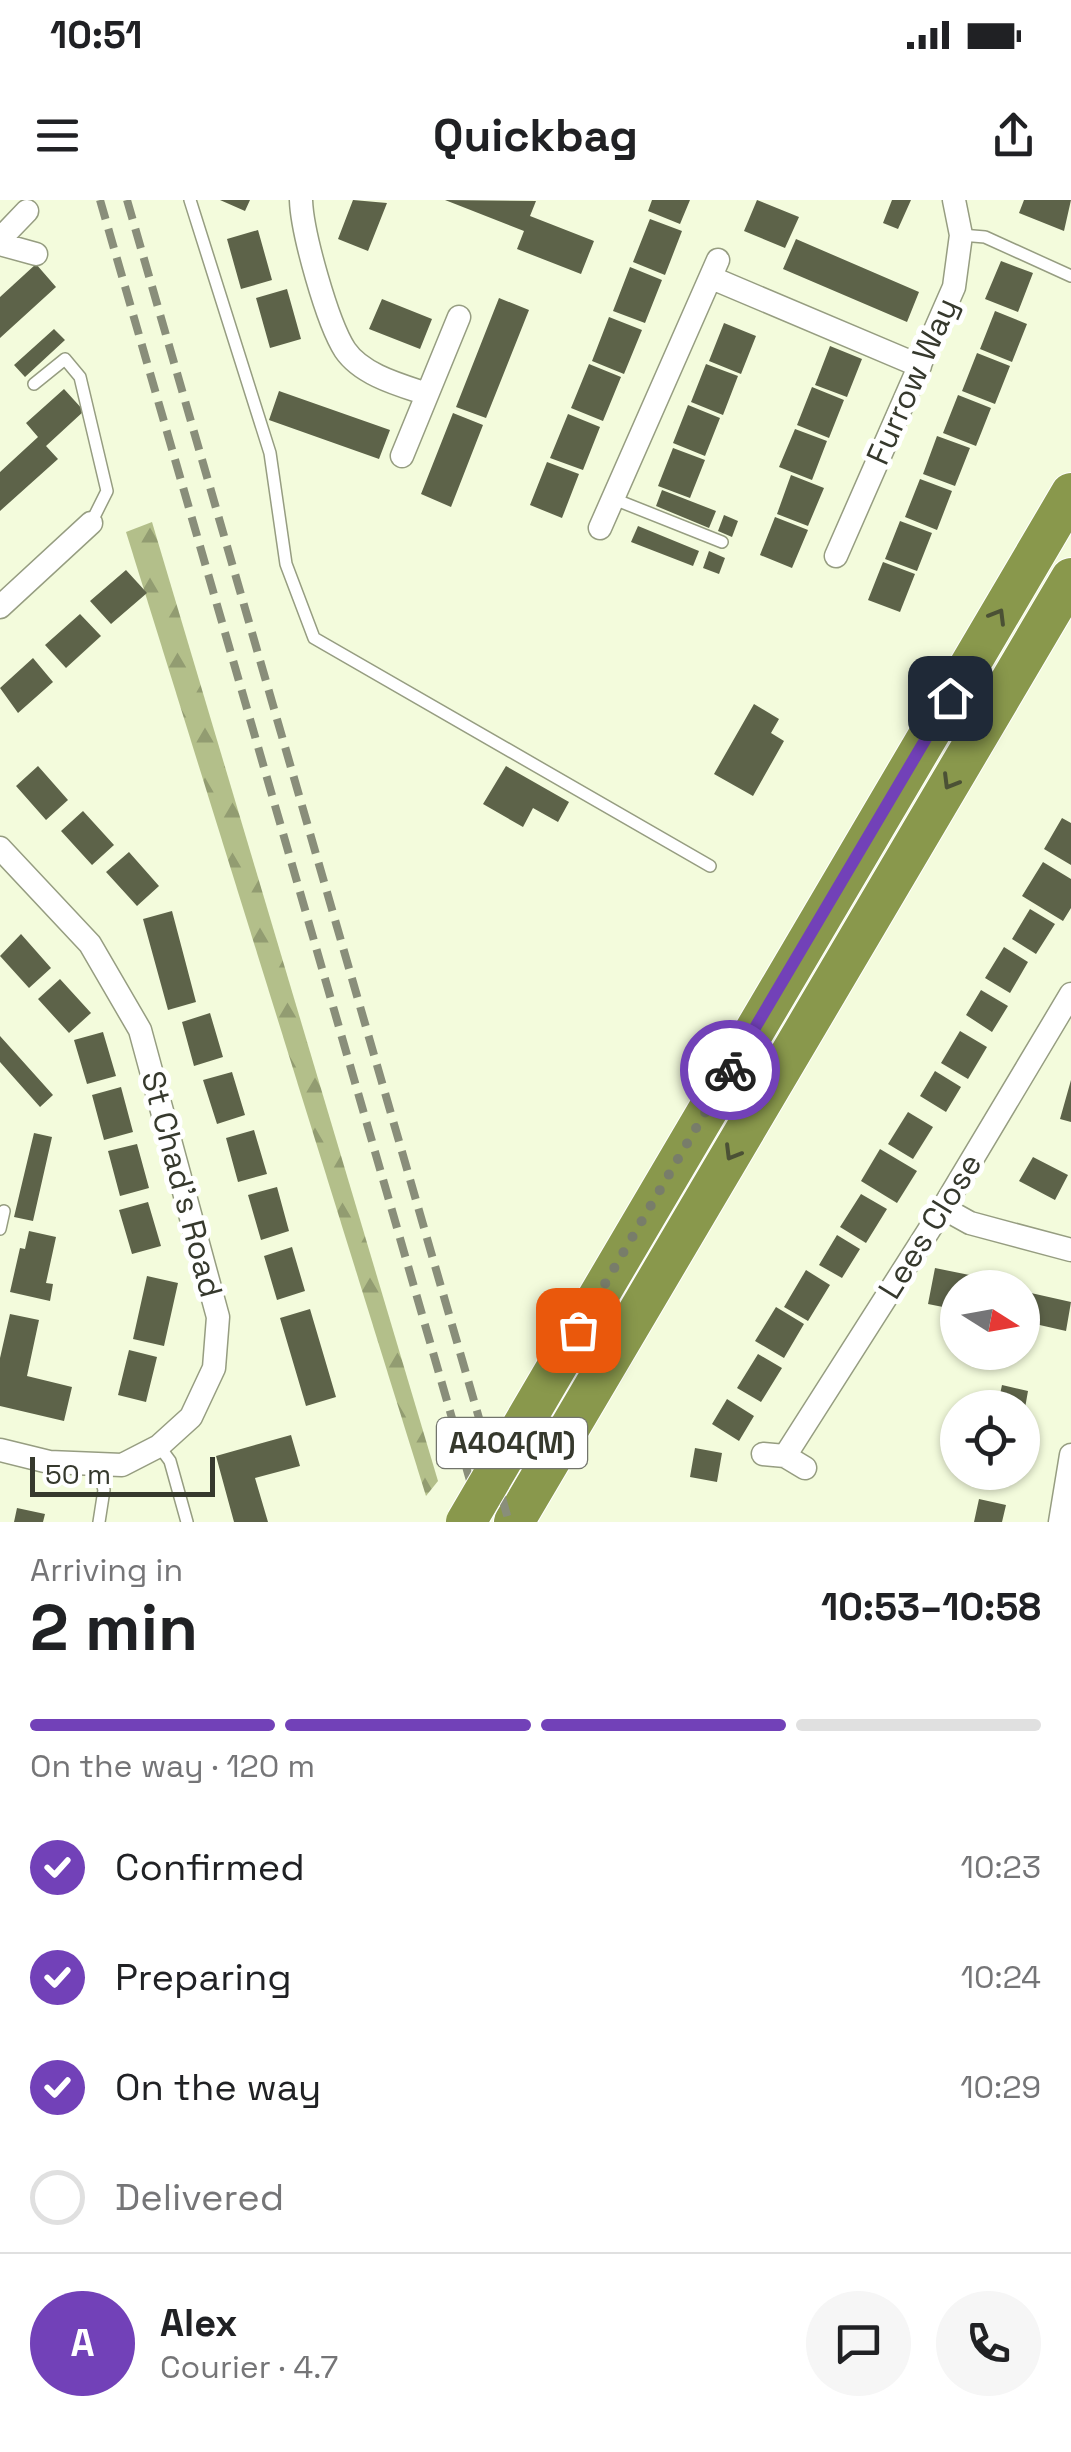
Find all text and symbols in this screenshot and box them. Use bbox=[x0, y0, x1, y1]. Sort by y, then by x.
text: 10:51 bbox=[50, 11, 142, 59]
text: Quickbag bbox=[433, 107, 638, 164]
icon: menu bbox=[30, 108, 85, 163]
icon: share bbox=[986, 108, 1041, 163]
street label: Furrow Way bbox=[857, 291, 967, 471]
one-way arrow bbox=[986, 609, 1005, 627]
pin bbox=[908, 656, 993, 741]
icon: home bbox=[923, 671, 978, 726]
one-way arrow bbox=[943, 771, 962, 789]
courier bbox=[680, 1020, 780, 1120]
icon: bike bbox=[703, 1043, 758, 1098]
street label: St Chad's Road bbox=[133, 1066, 231, 1302]
one-way arrow bbox=[725, 1142, 744, 1160]
street label: Lees Close bbox=[870, 1146, 990, 1306]
north arrow bbox=[940, 1270, 1040, 1370]
map controls bbox=[940, 1270, 1040, 1490]
pin bbox=[536, 1288, 621, 1373]
icon: bag bbox=[551, 1303, 606, 1358]
button: locate bbox=[940, 1390, 1040, 1490]
road number: A404(M) bbox=[437, 1418, 587, 1468]
scale bar bbox=[30, 1452, 215, 1496]
text: 50 m bbox=[45, 1456, 111, 1492]
text: Arriving in bbox=[30, 1550, 183, 1590]
text: 10:53–10:58 bbox=[821, 1583, 1041, 1631]
text: 2 min bbox=[30, 1586, 198, 1669]
text: On the way · 120 m bbox=[30, 1746, 315, 1786]
icon: check bbox=[30, 1840, 85, 1895]
text: Confirmed bbox=[115, 1843, 305, 1891]
text: 10:23 bbox=[961, 1847, 1041, 1887]
icon: check bbox=[30, 1950, 85, 2005]
text: Preparing bbox=[115, 1953, 292, 2001]
text: 10:24 bbox=[961, 1957, 1041, 1997]
icon: check bbox=[30, 2060, 85, 2115]
text: On the way bbox=[115, 2063, 321, 2111]
text: 10:29 bbox=[960, 2067, 1041, 2107]
text: Delivered bbox=[115, 2173, 284, 2221]
button: chat bbox=[806, 2291, 911, 2396]
button: phone bbox=[936, 2291, 1041, 2396]
text: Alex bbox=[160, 2299, 237, 2347]
text: A bbox=[70, 2319, 95, 2367]
text: Courier · 4.7 bbox=[160, 2347, 338, 2387]

